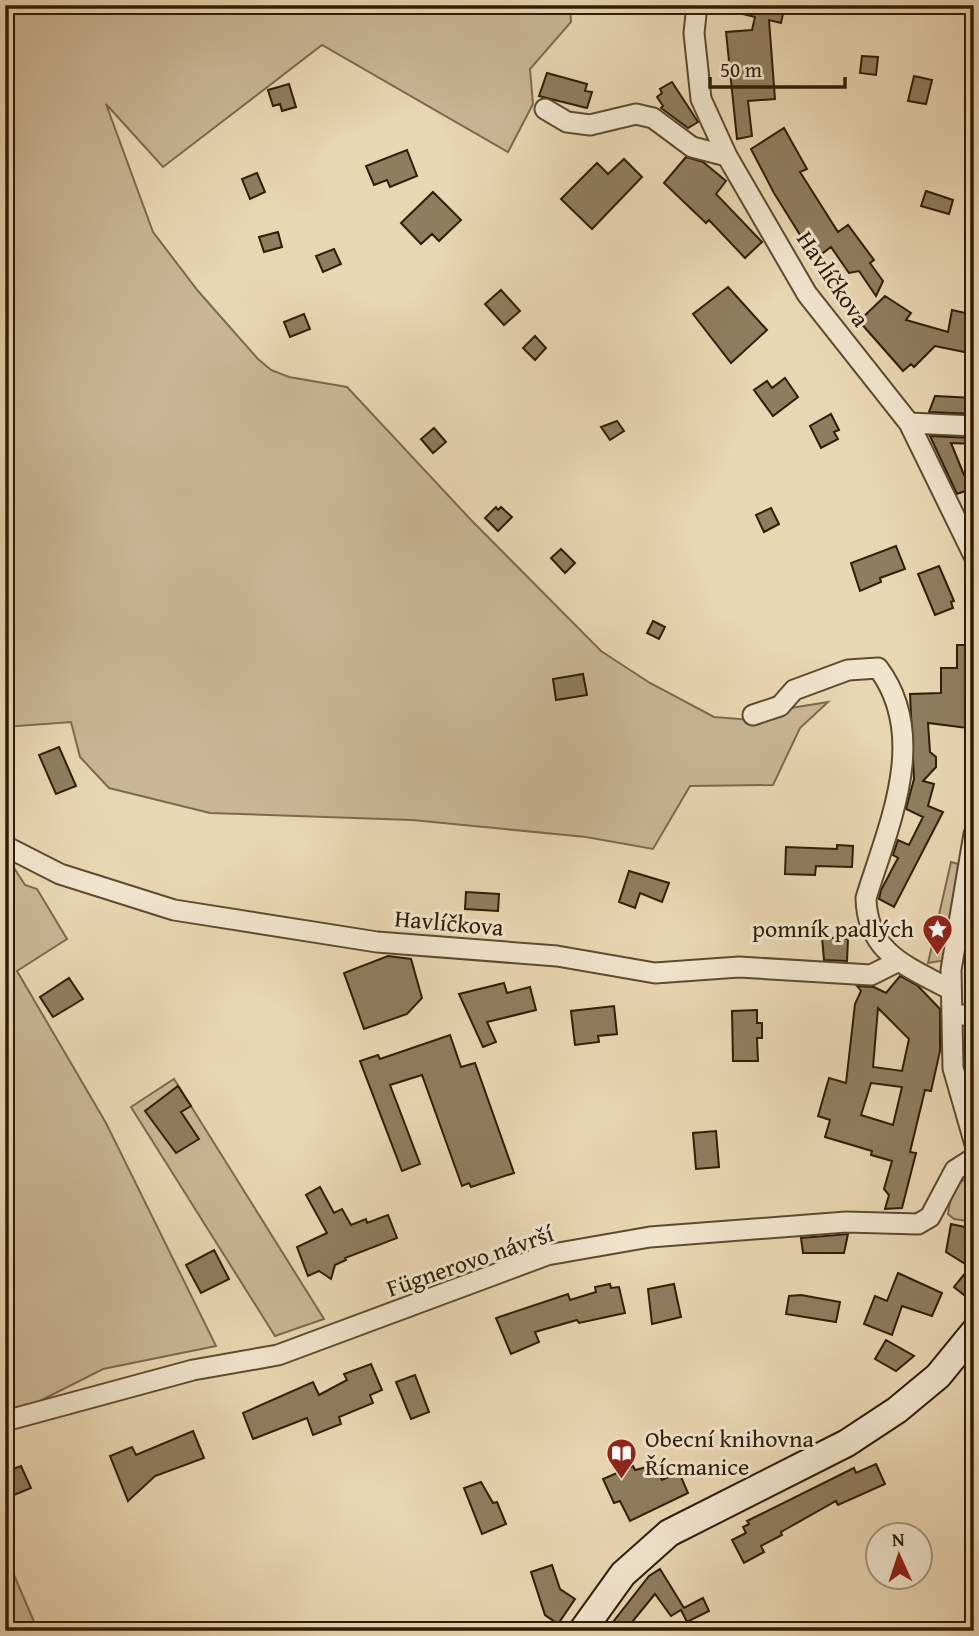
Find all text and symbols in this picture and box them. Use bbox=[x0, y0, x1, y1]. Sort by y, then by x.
scale bar bbox=[710, 46, 844, 90]
text: 50 m bbox=[720, 54, 762, 85]
street label: Havlíčkova bbox=[788, 224, 879, 334]
street label: Havlíčkova bbox=[393, 900, 506, 945]
place label: pomník padlých bbox=[752, 911, 915, 946]
place icon: pomník padlých bbox=[920, 912, 954, 956]
street label: Fügnerovo návrší bbox=[382, 1215, 559, 1305]
place label: Obecní knihovna Řícmanice bbox=[645, 1421, 814, 1484]
library icon: Obecní knihovna Řícmanice bbox=[605, 1436, 639, 1480]
north arrow bbox=[864, 1520, 934, 1590]
text: N bbox=[891, 1525, 905, 1553]

